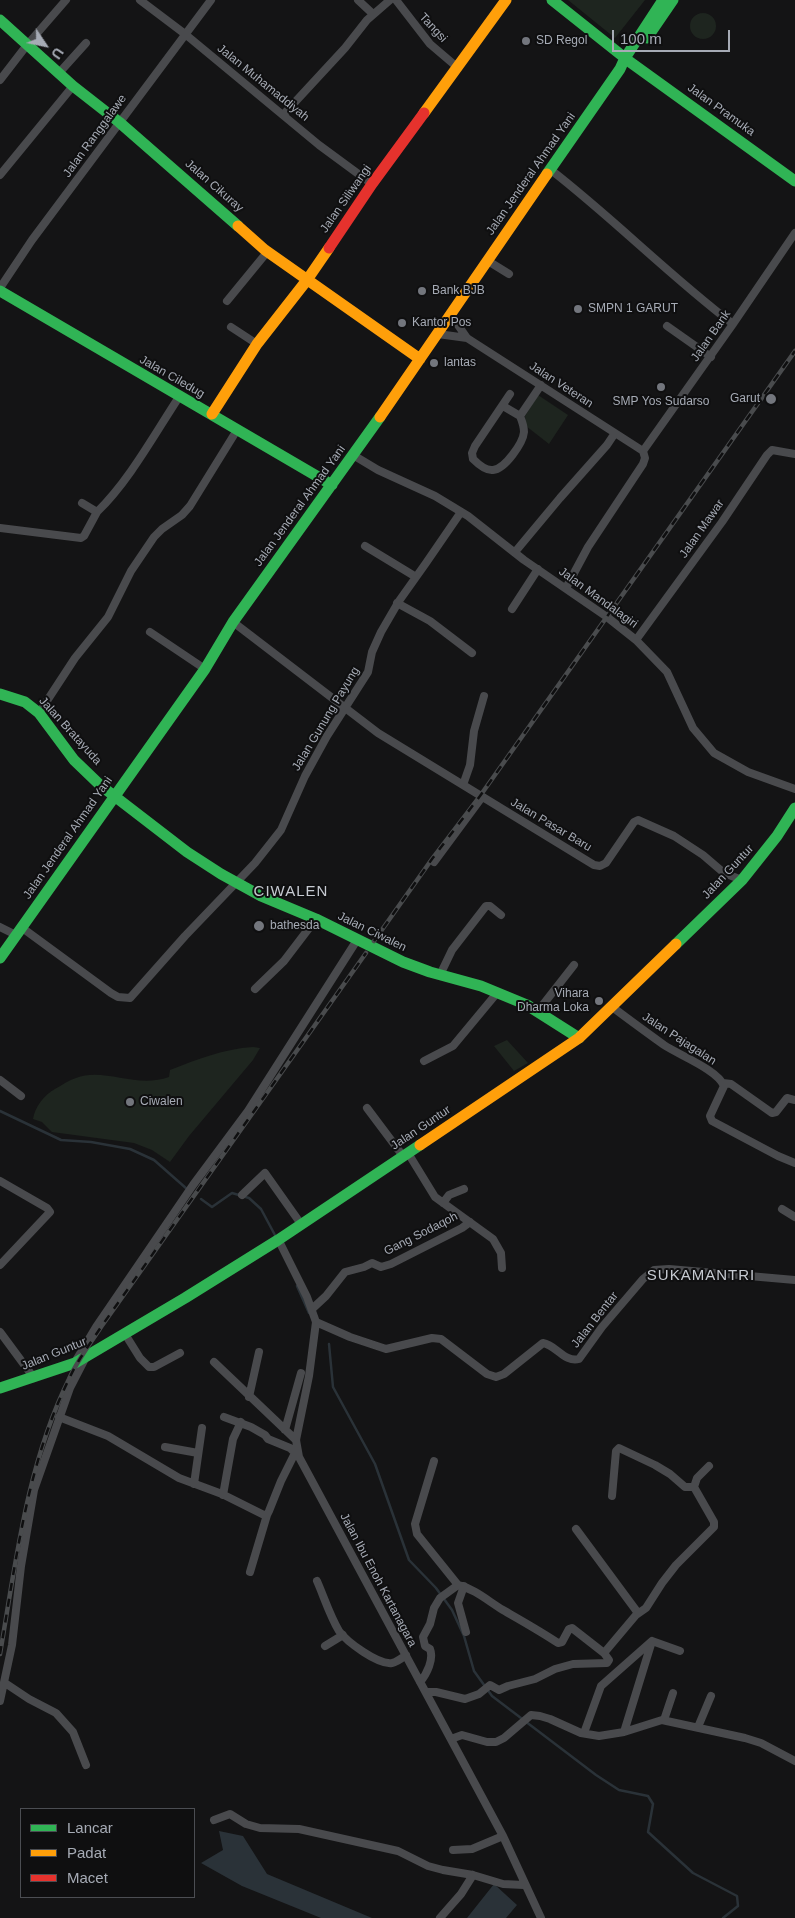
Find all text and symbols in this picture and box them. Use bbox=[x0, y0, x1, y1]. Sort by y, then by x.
street label: Tangsi bbox=[416, 10, 450, 46]
north arrow bbox=[20, 20, 70, 70]
scale bar bbox=[615, 20, 732, 52]
text: 100 m bbox=[620, 30, 662, 47]
place label: SD Regol bbox=[536, 34, 587, 48]
marker: SD Regol bbox=[520, 35, 532, 47]
street label: Jalan Muhamaddiyah bbox=[214, 42, 312, 124]
text: U bbox=[48, 45, 67, 62]
street label: Jalan Pramuka bbox=[684, 81, 758, 139]
street label: Jalan Ranggalawe bbox=[60, 92, 130, 180]
street label: Jalan Jenderal Ahmad Yani bbox=[483, 110, 579, 238]
street label: Jalan Cikuray bbox=[182, 157, 246, 215]
street label: Jalan Siliwangi bbox=[317, 162, 375, 236]
place label: Bank BJB bbox=[432, 284, 485, 298]
marker: Bank BJB bbox=[416, 285, 428, 297]
place label: SMPN 1 GARUT bbox=[588, 302, 678, 316]
marker: SMPN 1 GARUT bbox=[572, 303, 584, 315]
street label: Jalan Bank bbox=[688, 308, 734, 364]
place label: Kantor Pos bbox=[412, 316, 471, 330]
marker: Kantor Pos bbox=[396, 317, 408, 329]
street label: Jalan Ciledug bbox=[137, 353, 207, 401]
place label: lantas bbox=[444, 356, 476, 370]
marker: lantas bbox=[428, 357, 440, 369]
street label: Jalan Veteran bbox=[526, 359, 596, 411]
marker: SMP Yos Sudarso bbox=[655, 381, 667, 393]
place label: Garut bbox=[730, 392, 760, 406]
marker: Garut bbox=[764, 392, 778, 406]
place label: SMP Yos Sudarso bbox=[613, 395, 709, 409]
street label: Jalan Jenderal Ahmad Yani bbox=[251, 443, 349, 569]
street label: Jalan Mawar bbox=[677, 497, 727, 561]
street label: Jalan Mandalagiri bbox=[556, 565, 640, 631]
street label: Jalan Gunung Payung bbox=[289, 664, 363, 774]
street label: Jalan Bratayuda bbox=[36, 694, 104, 768]
street label: Jalan Jenderal Ahmad Yani bbox=[20, 774, 116, 902]
street label: Jalan Pasar Baru bbox=[508, 795, 594, 855]
street label: Jalan Guntur bbox=[699, 842, 757, 902]
district label: CIWALEN bbox=[253, 883, 329, 901]
street label: Jalan Ciwalen bbox=[335, 909, 409, 955]
marker: bathesda bbox=[252, 919, 266, 933]
place label: bathesda bbox=[270, 919, 319, 933]
place label: Vihara Dharma Loka bbox=[517, 987, 589, 1015]
marker: Vihara Dharma Loka bbox=[593, 995, 605, 1007]
street label: Jalan Pajagalan bbox=[639, 1010, 719, 1068]
place label: Ciwalen bbox=[140, 1095, 183, 1109]
marker: Ciwalen bbox=[124, 1096, 136, 1108]
street label: Jalan Guntur bbox=[388, 1103, 454, 1153]
street label: Gang Sodaqoh bbox=[382, 1209, 460, 1259]
district label: SUKAMANTRI bbox=[646, 1267, 756, 1285]
street label: Jalan Bentar bbox=[569, 1289, 621, 1351]
street label: Jalan Guntur bbox=[19, 1334, 89, 1374]
street label: Jalan Ibu Enoh Kartanagara bbox=[337, 1511, 419, 1649]
legend bbox=[20, 1808, 195, 1898]
text: Lancar bbox=[67, 1819, 113, 1836]
text: Padat bbox=[67, 1844, 106, 1861]
text: Macet bbox=[67, 1869, 108, 1886]

